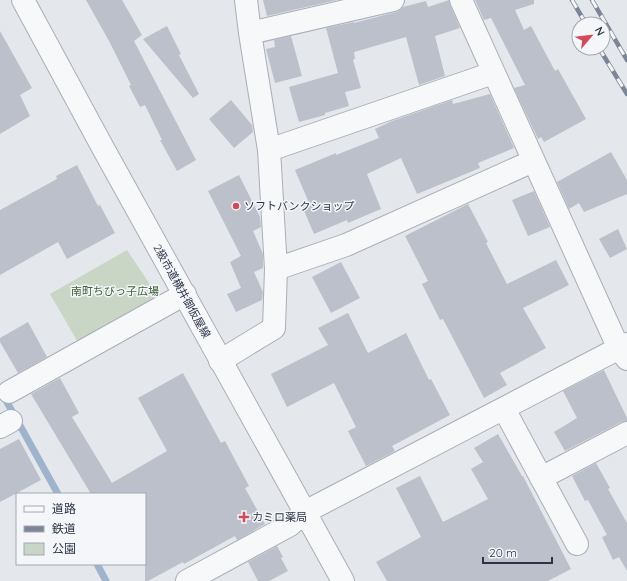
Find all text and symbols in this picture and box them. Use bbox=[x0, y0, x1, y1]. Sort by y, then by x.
north arrow bbox=[571, 16, 611, 56]
text: N bbox=[592, 24, 608, 38]
place label: ソフトバンクショップ bbox=[244, 199, 355, 213]
marker: ソフトバンクショップ bbox=[231, 201, 241, 211]
street label: 2級市道横井御仮屋線 bbox=[150, 242, 214, 340]
park label: 南町ちびっ子広場 bbox=[71, 284, 159, 298]
legend bbox=[16, 493, 146, 565]
text: 道路 bbox=[52, 501, 76, 516]
place label: カミロ薬局 bbox=[252, 510, 307, 524]
marker: カミロ薬局 bbox=[239, 512, 249, 522]
text: 鉄道 bbox=[52, 521, 76, 536]
scale bar bbox=[483, 539, 552, 565]
text: 公園 bbox=[52, 541, 76, 556]
text: 20 m bbox=[489, 545, 517, 560]

